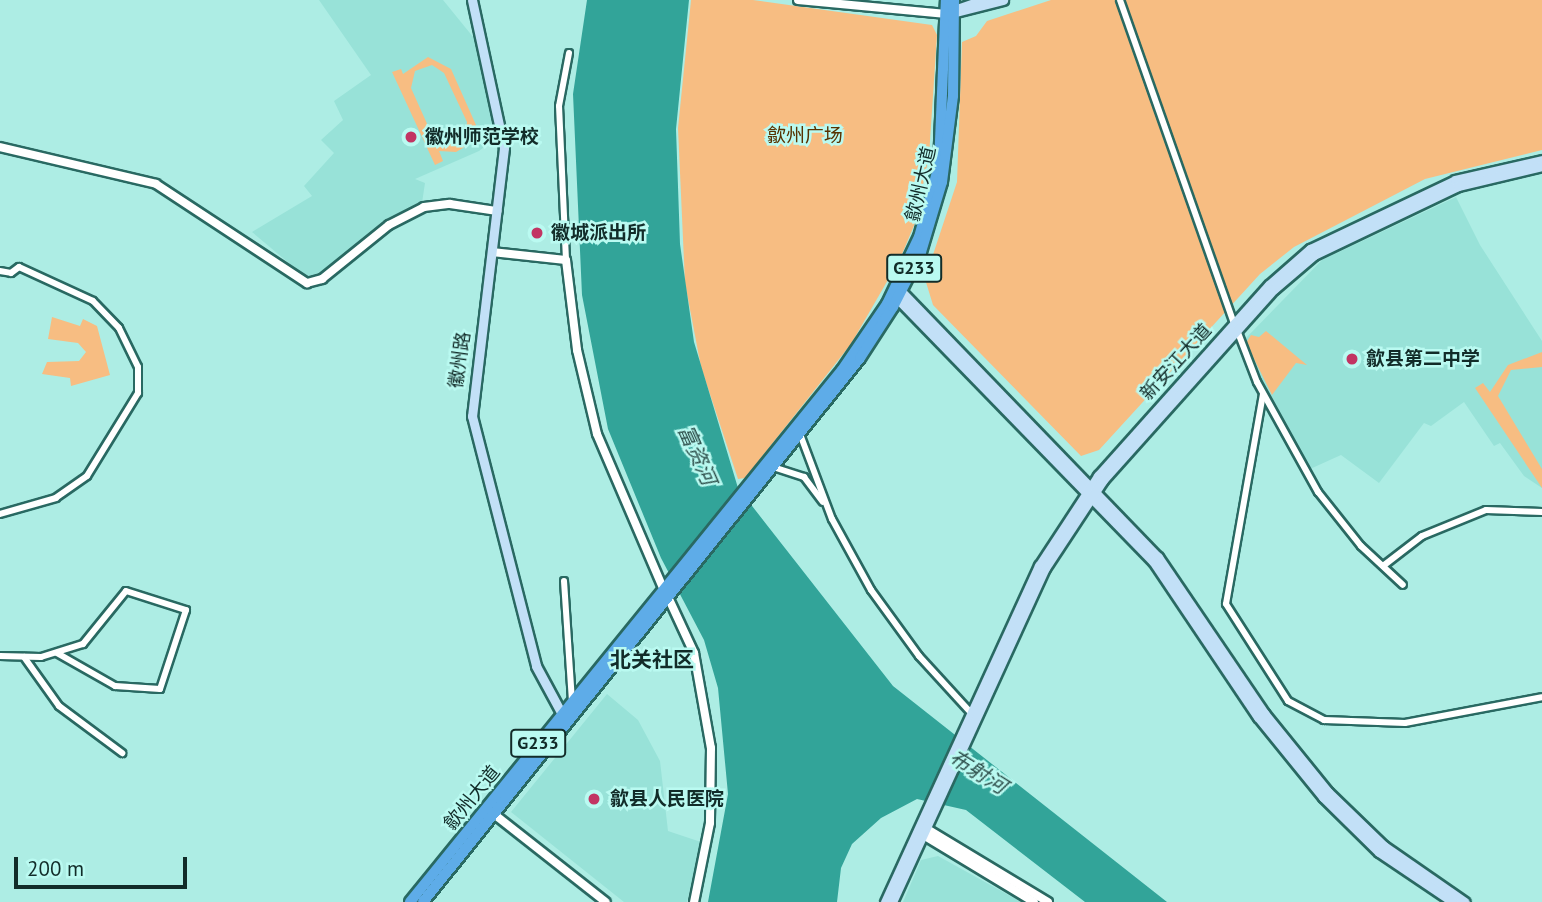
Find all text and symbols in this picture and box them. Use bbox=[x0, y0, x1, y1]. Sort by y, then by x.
park label: 歙州广场 bbox=[767, 125, 843, 147]
place label: 徽州师范学校 bbox=[425, 126, 539, 148]
marker: 徽州师范学校 bbox=[403, 129, 419, 145]
street label: 歙州大道 bbox=[901, 144, 941, 224]
place label: 徽城派出所 bbox=[551, 222, 646, 244]
marker: 徽城派出所 bbox=[529, 225, 545, 241]
road number: G233 bbox=[886, 254, 942, 282]
street label: 新安江大道 bbox=[1136, 319, 1216, 405]
street label: 徽州路 bbox=[445, 330, 475, 390]
place label: 歙县第二中学 bbox=[1366, 348, 1480, 370]
marker: 歙县第二中学 bbox=[1344, 351, 1360, 367]
water label: 富资河 bbox=[673, 421, 721, 489]
district label: 北关社区 bbox=[610, 647, 694, 673]
road number: G233 bbox=[510, 728, 566, 758]
water label: 布射河 bbox=[945, 745, 1011, 799]
street label: 歙州大道 bbox=[439, 761, 505, 835]
place label: 歙县人民医院 bbox=[610, 788, 724, 810]
marker: 歙县人民医院 bbox=[584, 789, 604, 809]
scale bar bbox=[18, 842, 191, 886]
text: 200 m bbox=[27, 855, 84, 882]

